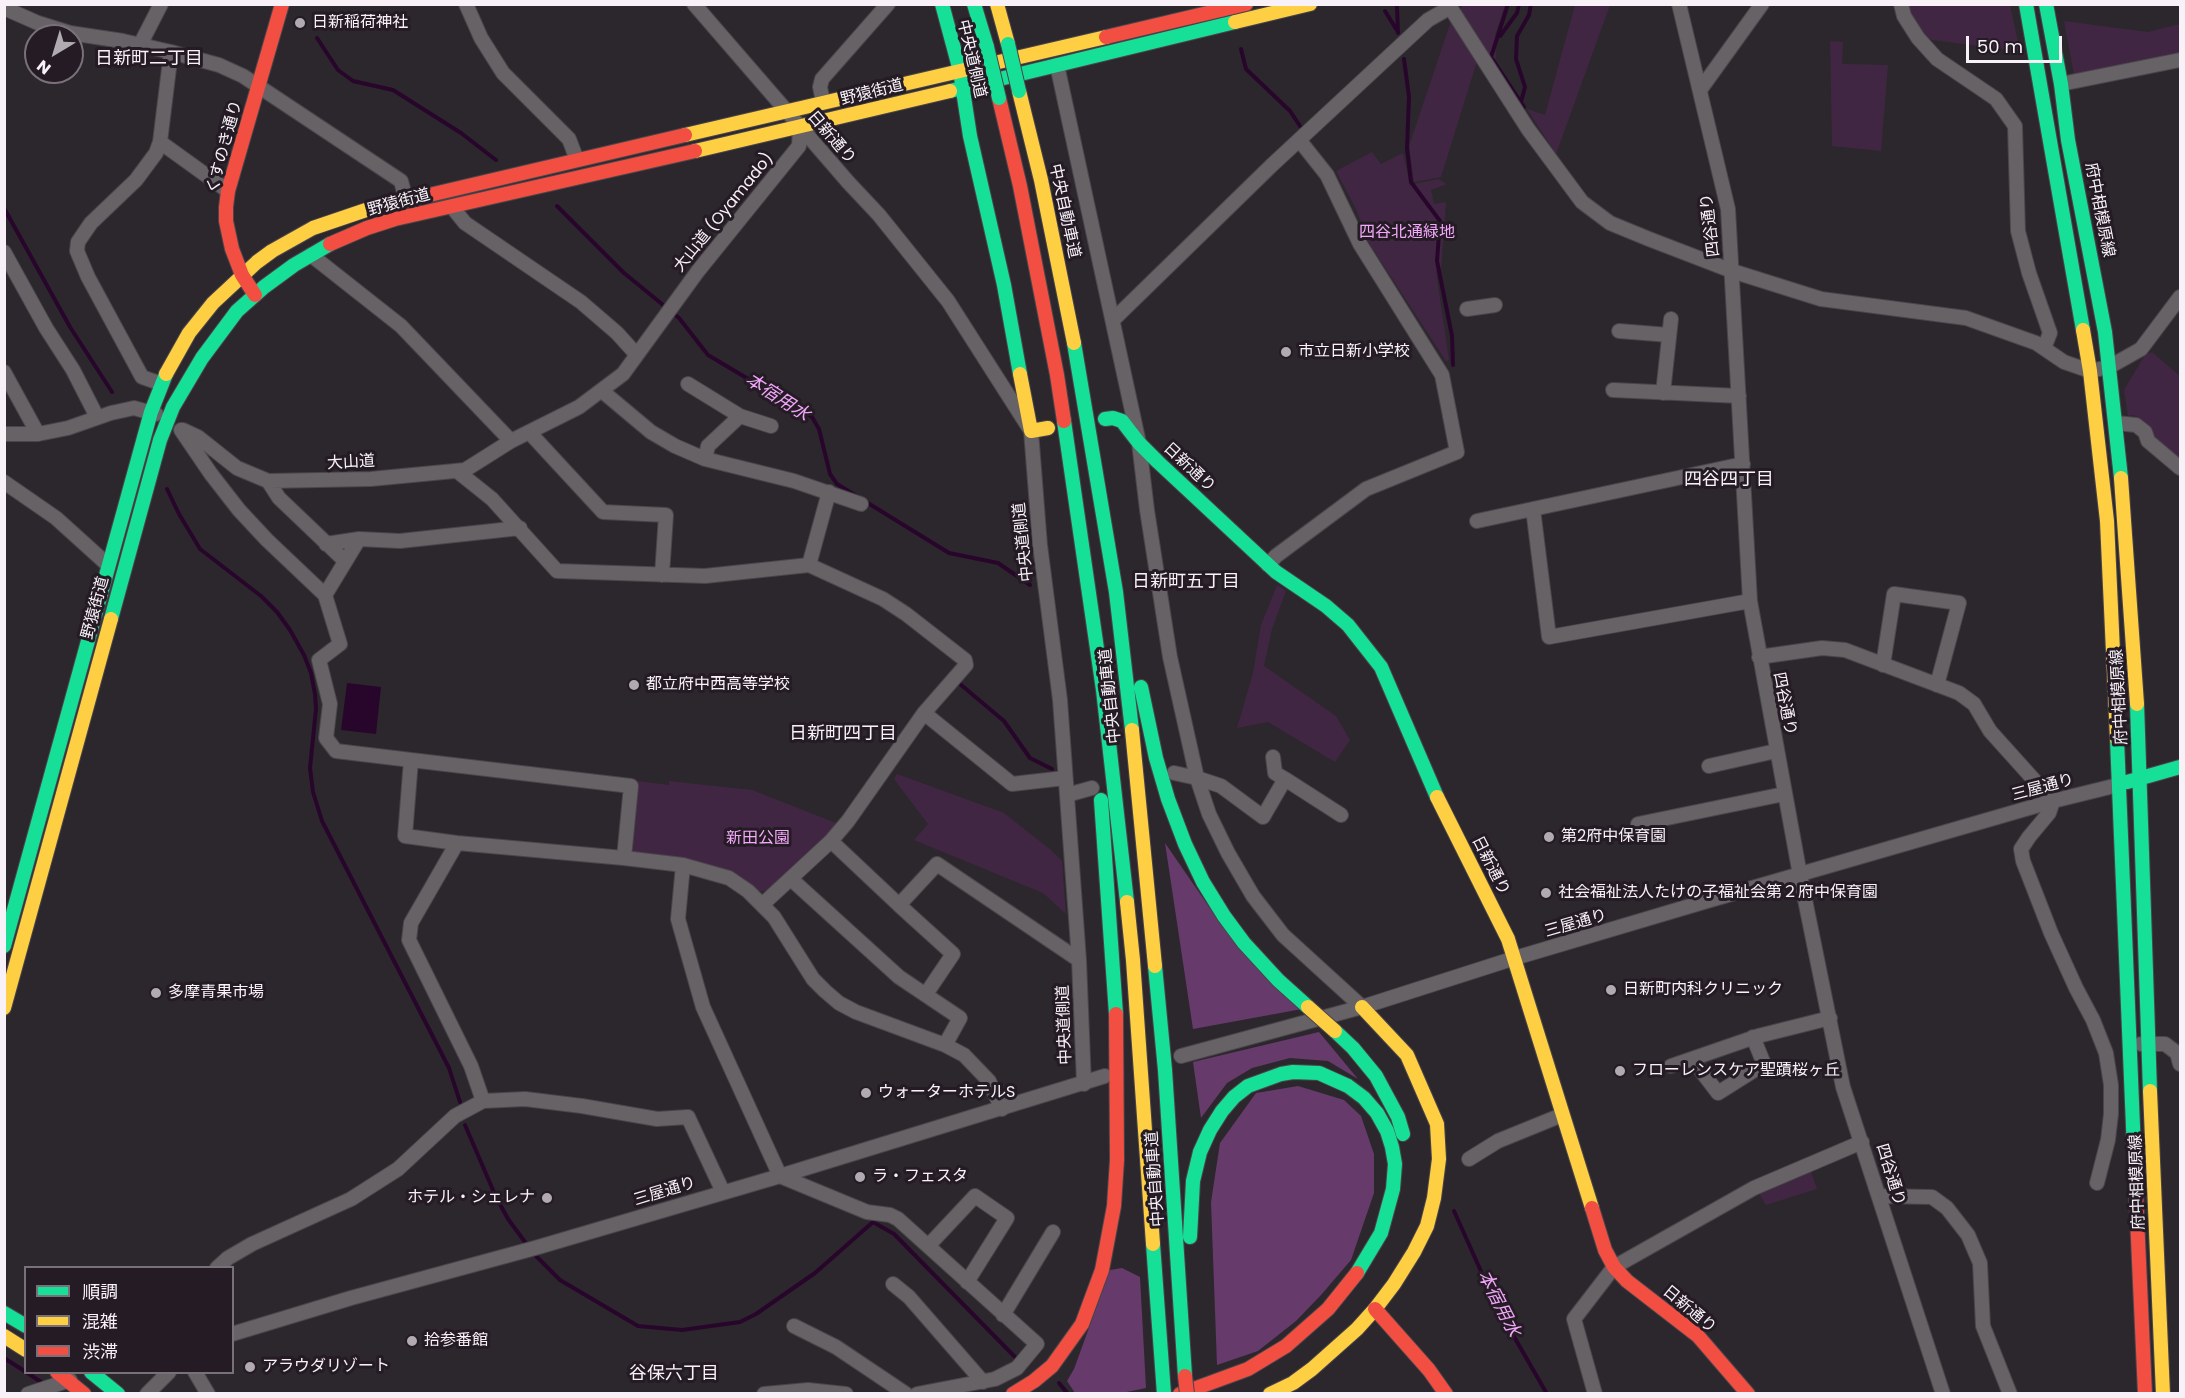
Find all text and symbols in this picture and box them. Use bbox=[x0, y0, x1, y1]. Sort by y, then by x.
place label: 日新稲荷神社 bbox=[312, 13, 408, 33]
marker: 日新稲荷神社 bbox=[293, 16, 307, 30]
street label: 中央道側道 bbox=[953, 18, 989, 100]
north arrow bbox=[24, 24, 84, 84]
scale bar bbox=[1969, 24, 2065, 62]
text: 50 m bbox=[1977, 34, 2023, 59]
district label: 日新町二丁目 bbox=[95, 48, 203, 70]
text: N bbox=[32, 54, 56, 80]
street label: 野猿街道 bbox=[839, 76, 905, 110]
street label: くすのき通り bbox=[203, 98, 247, 196]
street label: 日新通り bbox=[803, 108, 859, 168]
street label: 大山道 (Oyamado) bbox=[670, 150, 778, 276]
street label: 府中相模原線 bbox=[2080, 161, 2118, 259]
street label: 中央自動車道 bbox=[1045, 162, 1083, 260]
street label: 野猿街道 bbox=[366, 185, 432, 221]
street label: 四谷通り bbox=[1698, 192, 1724, 258]
park label: 四谷北通緑地 bbox=[1359, 223, 1455, 243]
place label: 市立日新小学校 bbox=[1298, 342, 1410, 362]
marker: 市立日新小学校 bbox=[1279, 345, 1293, 359]
water label: 本宿用水 bbox=[741, 369, 813, 427]
street label: 日新通り bbox=[1159, 439, 1219, 497]
street label: 大山道 bbox=[327, 452, 375, 474]
district label: 四谷四丁目 bbox=[1684, 469, 1774, 491]
street label: 中央道側道 bbox=[1010, 501, 1038, 583]
district label: 日新町五丁目 bbox=[1132, 571, 1240, 593]
street label: 野猿街道 bbox=[78, 575, 114, 641]
street label: 中央自動車道 bbox=[1096, 647, 1126, 745]
street label: 府中相模原線 bbox=[2108, 649, 2132, 745]
street label: 四谷通り bbox=[1768, 671, 1800, 737]
place label: 都立府中西高等学校 bbox=[646, 675, 790, 695]
marker: 都立府中西高等学校 bbox=[627, 678, 641, 692]
district label: 日新町四丁目 bbox=[789, 723, 897, 745]
street label: 三屋通り bbox=[2010, 770, 2076, 806]
place label: 第2府中保育園 bbox=[1561, 827, 1666, 847]
park label: 新田公園 bbox=[726, 829, 790, 849]
marker: 第2府中保育園 bbox=[1542, 830, 1556, 844]
street label: 日新通り bbox=[1467, 833, 1513, 899]
place label: 社会福祉法人たけの子福祉会第２府中保育園 bbox=[1558, 883, 1878, 903]
marker: 社会福祉法人たけの子福祉会第２府中保育園 bbox=[1539, 886, 1553, 900]
street label: 三屋通り bbox=[1543, 906, 1609, 942]
place label: 日新町内科クリニック bbox=[1623, 980, 1783, 1000]
place label: 多摩青果市場 bbox=[168, 983, 264, 1003]
marker: 日新町内科クリニック bbox=[1604, 983, 1618, 997]
street label: 中央道側道 bbox=[1054, 985, 1076, 1065]
marker: 多摩青果市場 bbox=[149, 986, 163, 1000]
place label: フローレンスケア聖蹟桜ヶ丘 bbox=[1632, 1061, 1840, 1081]
marker: フローレンスケア聖蹟桜ヶ丘 bbox=[1613, 1064, 1627, 1078]
place label: ウォーターホテルS bbox=[878, 1083, 1015, 1103]
marker: ウォーターホテルS bbox=[859, 1086, 873, 1100]
street label: 中央自動車道 bbox=[1143, 1130, 1169, 1228]
street label: 府中相模原線 bbox=[2127, 1134, 2149, 1230]
street label: 四谷通り bbox=[1871, 1142, 1909, 1208]
place label: ラ・フェスタ bbox=[872, 1167, 968, 1187]
marker: ラ・フェスタ bbox=[853, 1170, 867, 1184]
street label: 三屋通り bbox=[632, 1173, 698, 1211]
place label: ホテル・シェレナ bbox=[407, 1188, 535, 1208]
marker: ホテル・シェレナ bbox=[540, 1191, 554, 1205]
legend bbox=[24, 1266, 234, 1374]
water label: 本宿用水 bbox=[1472, 1267, 1524, 1341]
text: 順調 bbox=[82, 1279, 118, 1304]
street label: 日新通り bbox=[1658, 1282, 1720, 1338]
text: 混雑 bbox=[82, 1309, 118, 1334]
place label: 拾参番館 bbox=[424, 1331, 488, 1351]
marker: 拾参番館 bbox=[405, 1334, 419, 1348]
text: 渋滞 bbox=[82, 1339, 118, 1364]
place label: アラウダリゾート bbox=[262, 1357, 390, 1377]
marker: アラウダリゾート bbox=[243, 1360, 257, 1374]
district label: 谷保六丁目 bbox=[629, 1363, 719, 1385]

